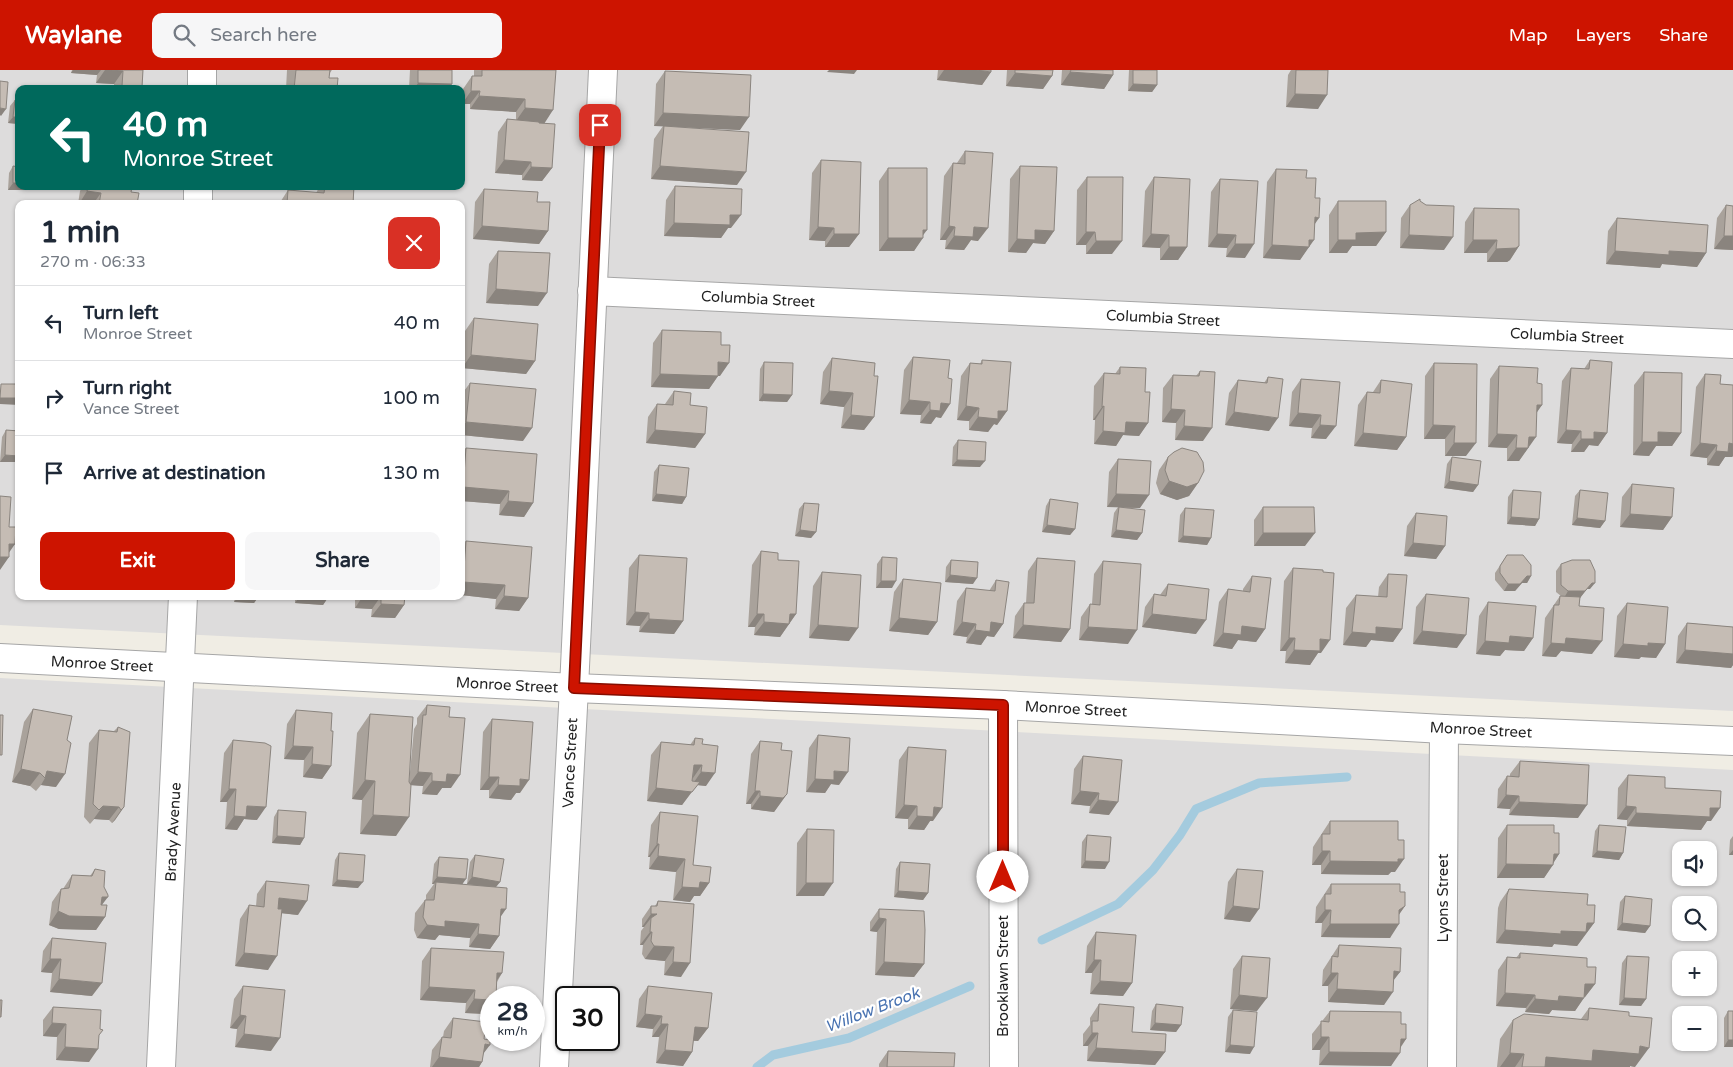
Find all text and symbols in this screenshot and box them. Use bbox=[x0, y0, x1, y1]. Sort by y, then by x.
search box bbox=[152, 13, 502, 58]
text: Waylane bbox=[25, 21, 122, 50]
icon: search bbox=[170, 21, 198, 49]
text: Search here bbox=[210, 24, 317, 46]
text: Map bbox=[1509, 24, 1548, 46]
text: Layers bbox=[1576, 24, 1631, 46]
text: Share bbox=[1659, 24, 1708, 46]
text: 40 m bbox=[123, 104, 208, 146]
pin bbox=[579, 104, 621, 146]
icon: left bbox=[40, 105, 105, 170]
icon: arrive bbox=[586, 111, 614, 139]
text: Monroe Street bbox=[123, 146, 273, 172]
text: 1 min bbox=[40, 214, 120, 251]
button: close bbox=[388, 217, 440, 269]
text: 270 m · 06:33 bbox=[40, 252, 146, 272]
street label: Columbia Street bbox=[700, 287, 816, 311]
text: Turn left bbox=[83, 302, 159, 324]
street label: Columbia Street bbox=[1105, 306, 1221, 330]
icon: left bbox=[40, 309, 68, 337]
text: 40 m bbox=[394, 312, 440, 334]
text: Monroe Street bbox=[83, 324, 192, 344]
street label: Columbia Street bbox=[1509, 324, 1625, 348]
text: Turn right bbox=[83, 377, 171, 399]
icon: right bbox=[40, 384, 68, 412]
text: 100 m bbox=[382, 387, 440, 409]
text: Vance Street bbox=[83, 399, 179, 419]
icon: arrive bbox=[40, 459, 68, 487]
text: Arrive at destination bbox=[83, 462, 266, 484]
text: 130 m bbox=[382, 462, 440, 484]
button: Exit bbox=[40, 532, 235, 590]
button: Share bbox=[245, 532, 440, 590]
street label: Monroe Street bbox=[50, 652, 154, 676]
street label: Monroe Street bbox=[455, 673, 559, 697]
street label: Monroe Street bbox=[1024, 697, 1128, 721]
street label: Vance Street bbox=[559, 717, 581, 809]
street label: Monroe Street bbox=[1429, 718, 1533, 742]
street label: Brady Avenue bbox=[161, 782, 185, 882]
map controls bbox=[1672, 841, 1717, 1051]
button: sound bbox=[1672, 841, 1717, 886]
position arrow bbox=[976, 850, 1028, 902]
street label: Lyons Street bbox=[1434, 853, 1452, 942]
button: search bbox=[1672, 896, 1717, 941]
street label: Brooklawn Street bbox=[994, 915, 1012, 1037]
button: + bbox=[1672, 951, 1717, 996]
water label: Willow Brook bbox=[822, 982, 924, 1037]
speed limit sign: 30 bbox=[555, 986, 620, 1051]
text: 28 bbox=[497, 997, 528, 1027]
button: − bbox=[1672, 1006, 1717, 1051]
text: km/h bbox=[497, 1024, 528, 1038]

